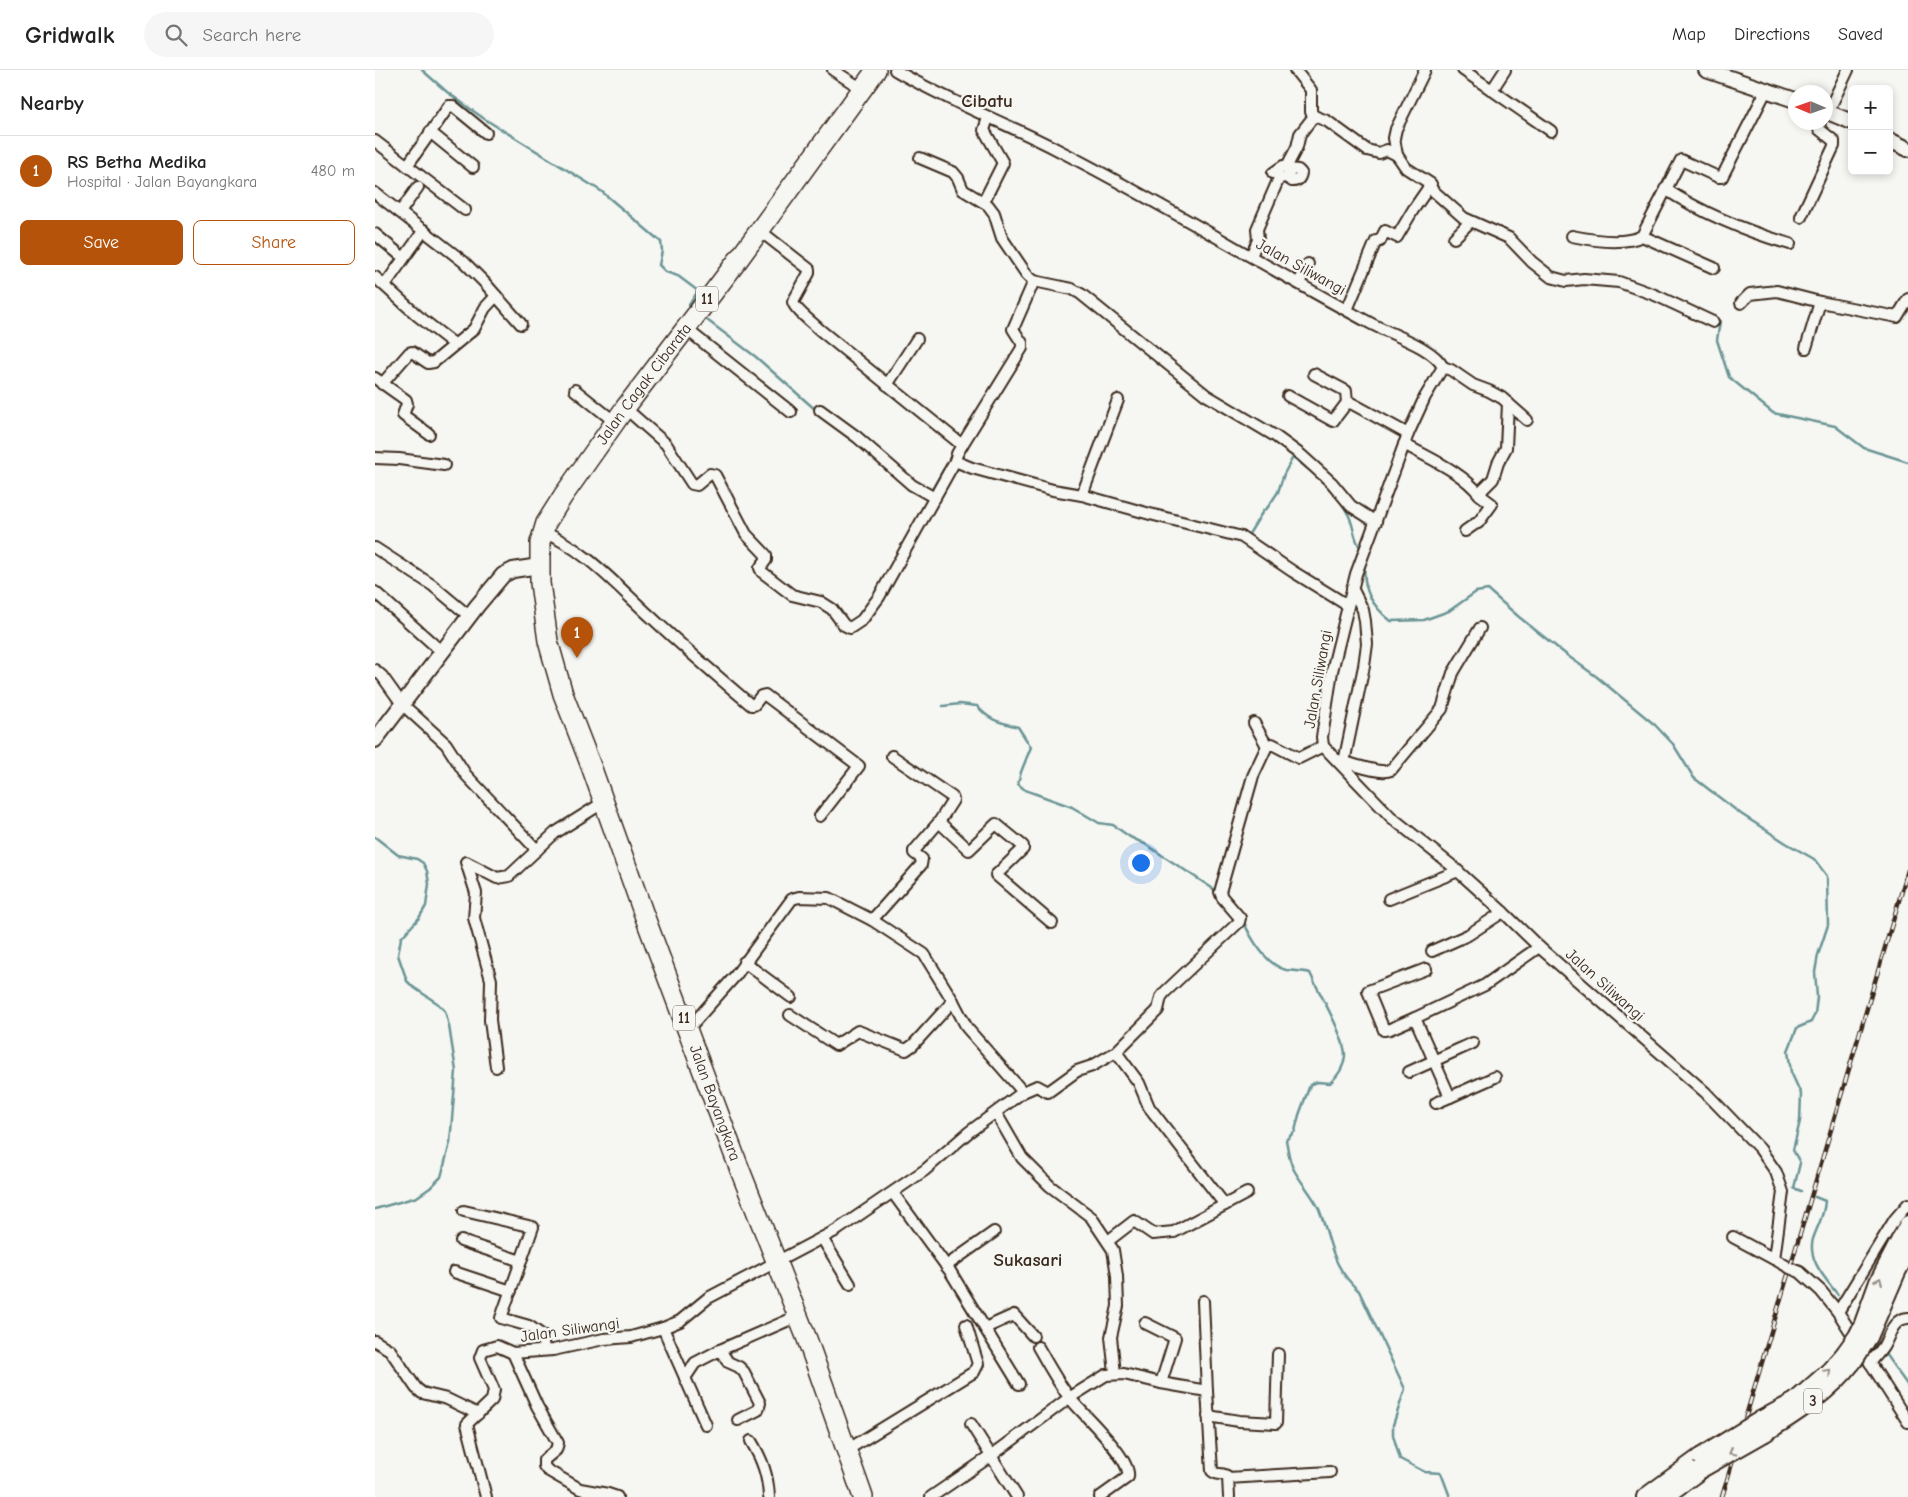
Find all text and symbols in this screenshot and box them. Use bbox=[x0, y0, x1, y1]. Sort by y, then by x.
search box bbox=[144, 12, 494, 57]
text: Gridwalk bbox=[25, 21, 114, 49]
icon: search bbox=[162, 21, 190, 49]
text: Search here bbox=[202, 24, 301, 46]
text: Map bbox=[1672, 24, 1706, 45]
text: Directions bbox=[1734, 24, 1810, 45]
text: Saved bbox=[1838, 24, 1883, 45]
north arrow bbox=[1788, 85, 1833, 130]
map controls bbox=[1848, 85, 1893, 175]
button: + bbox=[1848, 85, 1893, 130]
district label: Cibatu bbox=[961, 90, 1013, 112]
text: Nearby bbox=[20, 91, 84, 115]
button: − bbox=[1848, 130, 1893, 175]
text: RS Betha Medika bbox=[67, 151, 207, 173]
text: 1 bbox=[33, 162, 39, 180]
text: 480 m bbox=[311, 162, 355, 180]
text: Hospital · Jalan Bayangkara bbox=[67, 173, 257, 191]
button: Save bbox=[20, 220, 183, 265]
button: Share bbox=[193, 220, 355, 265]
street label: Jalan Siliwangi bbox=[1253, 235, 1349, 299]
road number: 11 bbox=[696, 286, 718, 312]
street label: Jalan Cagak Cibarata bbox=[593, 320, 695, 448]
pin: 1 bbox=[561, 617, 593, 658]
street label: Jalan Siliwangi bbox=[1300, 628, 1336, 730]
your location bbox=[1128, 850, 1154, 876]
street label: Jalan Siliwangi bbox=[1562, 945, 1648, 1025]
road number: 11 bbox=[673, 1006, 695, 1030]
street label: Jalan Bayangkara bbox=[686, 1043, 744, 1163]
district label: Sukasari bbox=[994, 1249, 1062, 1271]
one-way arrow bbox=[1873, 1277, 1884, 1286]
street label: Jalan Siliwangi bbox=[519, 1314, 621, 1346]
one-way arrow bbox=[1822, 1368, 1831, 1377]
road number: 3 bbox=[1804, 1388, 1822, 1414]
one-way arrow bbox=[1728, 1446, 1737, 1456]

